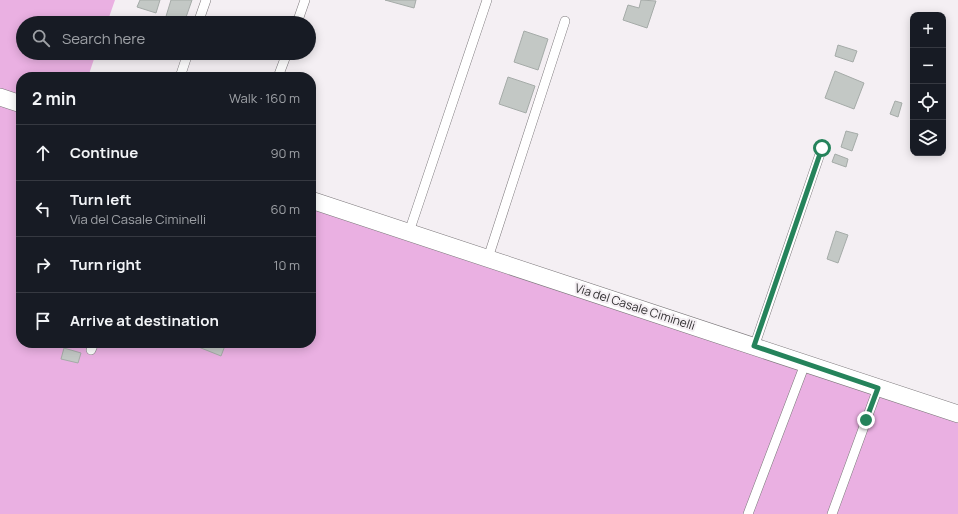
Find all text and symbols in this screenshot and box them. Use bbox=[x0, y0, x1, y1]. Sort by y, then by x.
map controls bbox=[910, 12, 946, 156]
button: + bbox=[910, 12, 946, 48]
search box bbox=[16, 16, 316, 60]
icon: search bbox=[30, 27, 52, 49]
text: Search here bbox=[62, 28, 145, 49]
button: − bbox=[910, 48, 946, 84]
button: locate bbox=[910, 84, 946, 120]
text: 2 min bbox=[32, 87, 76, 110]
text: Walk · 160 m bbox=[229, 89, 300, 107]
button: layers bbox=[910, 120, 946, 156]
route start bbox=[813, 139, 831, 157]
icon: ahead bbox=[32, 142, 54, 164]
text: Continue bbox=[70, 142, 138, 163]
text: 90 m bbox=[270, 144, 300, 162]
text: Turn left bbox=[70, 189, 132, 210]
icon: left bbox=[32, 198, 54, 220]
text: 60 m bbox=[270, 200, 300, 218]
text: Via del Casale Ciminelli bbox=[70, 210, 206, 228]
icon: right bbox=[32, 254, 54, 276]
text: Turn right bbox=[70, 254, 141, 275]
text: 10 m bbox=[273, 256, 300, 274]
street label: Via del Casale Ciminelli bbox=[573, 279, 697, 334]
icon: arrive bbox=[32, 310, 54, 332]
text: Arrive at destination bbox=[70, 310, 219, 331]
route end bbox=[857, 411, 875, 429]

